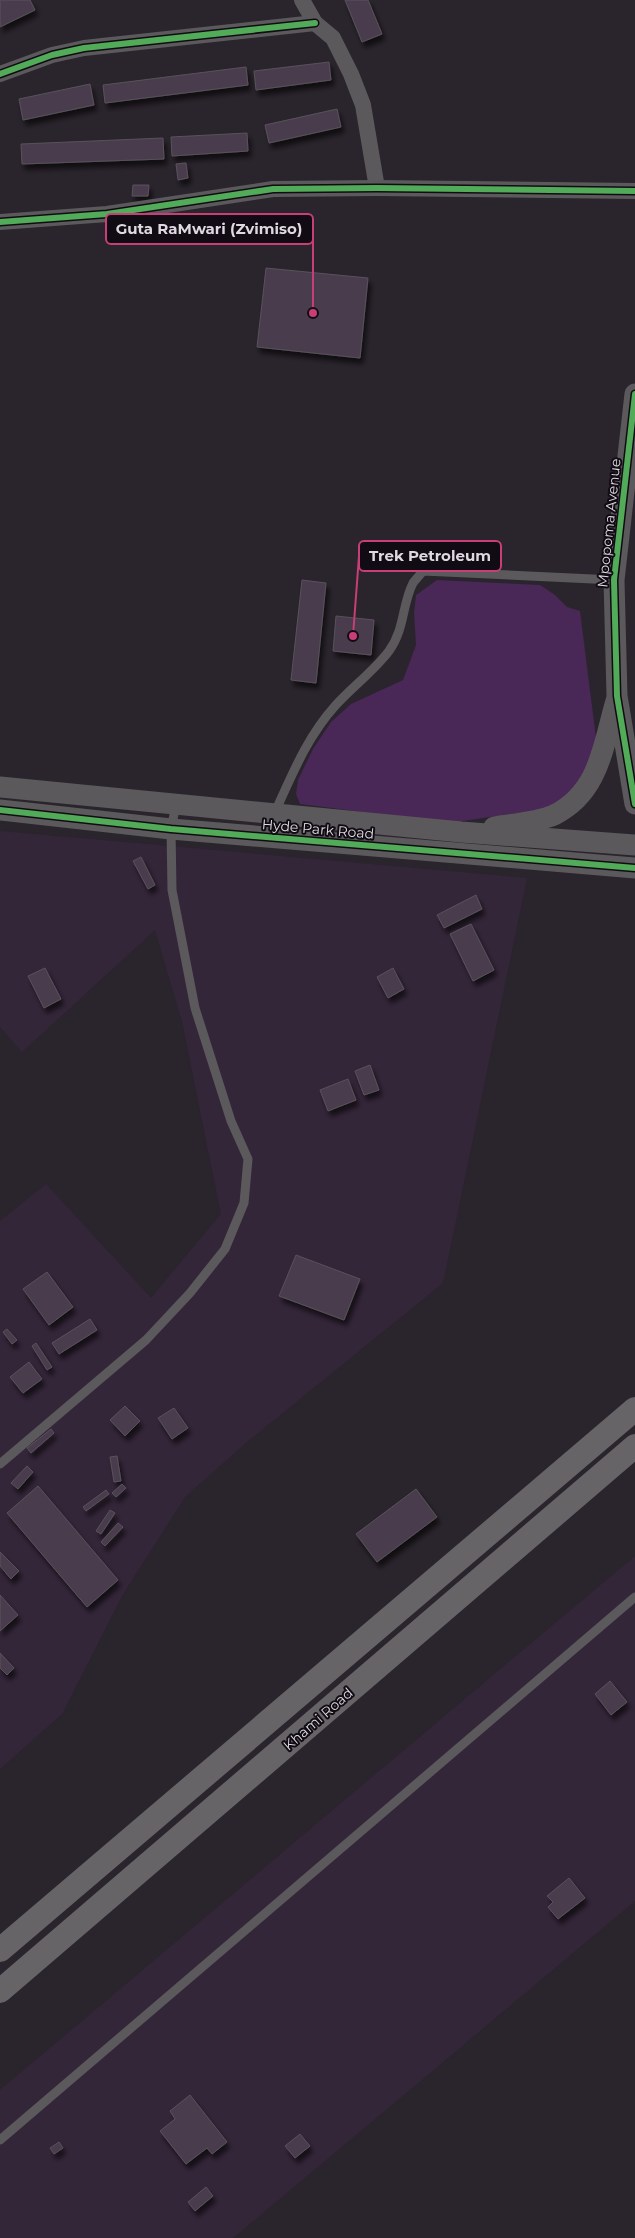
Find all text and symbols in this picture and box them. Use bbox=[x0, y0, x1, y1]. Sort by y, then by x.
callout: Guta RaMwari (Zvimiso) bbox=[106, 214, 313, 244]
text: Guta RaMwari (Zvimiso) bbox=[116, 219, 302, 238]
street label: Mpopoma Avenue bbox=[593, 458, 625, 588]
callout: Trek Petroleum bbox=[359, 541, 501, 571]
text: Trek Petroleum bbox=[369, 546, 491, 565]
street label: Hyde Park Road bbox=[261, 815, 375, 843]
street label: Khami Road bbox=[279, 1684, 357, 1754]

